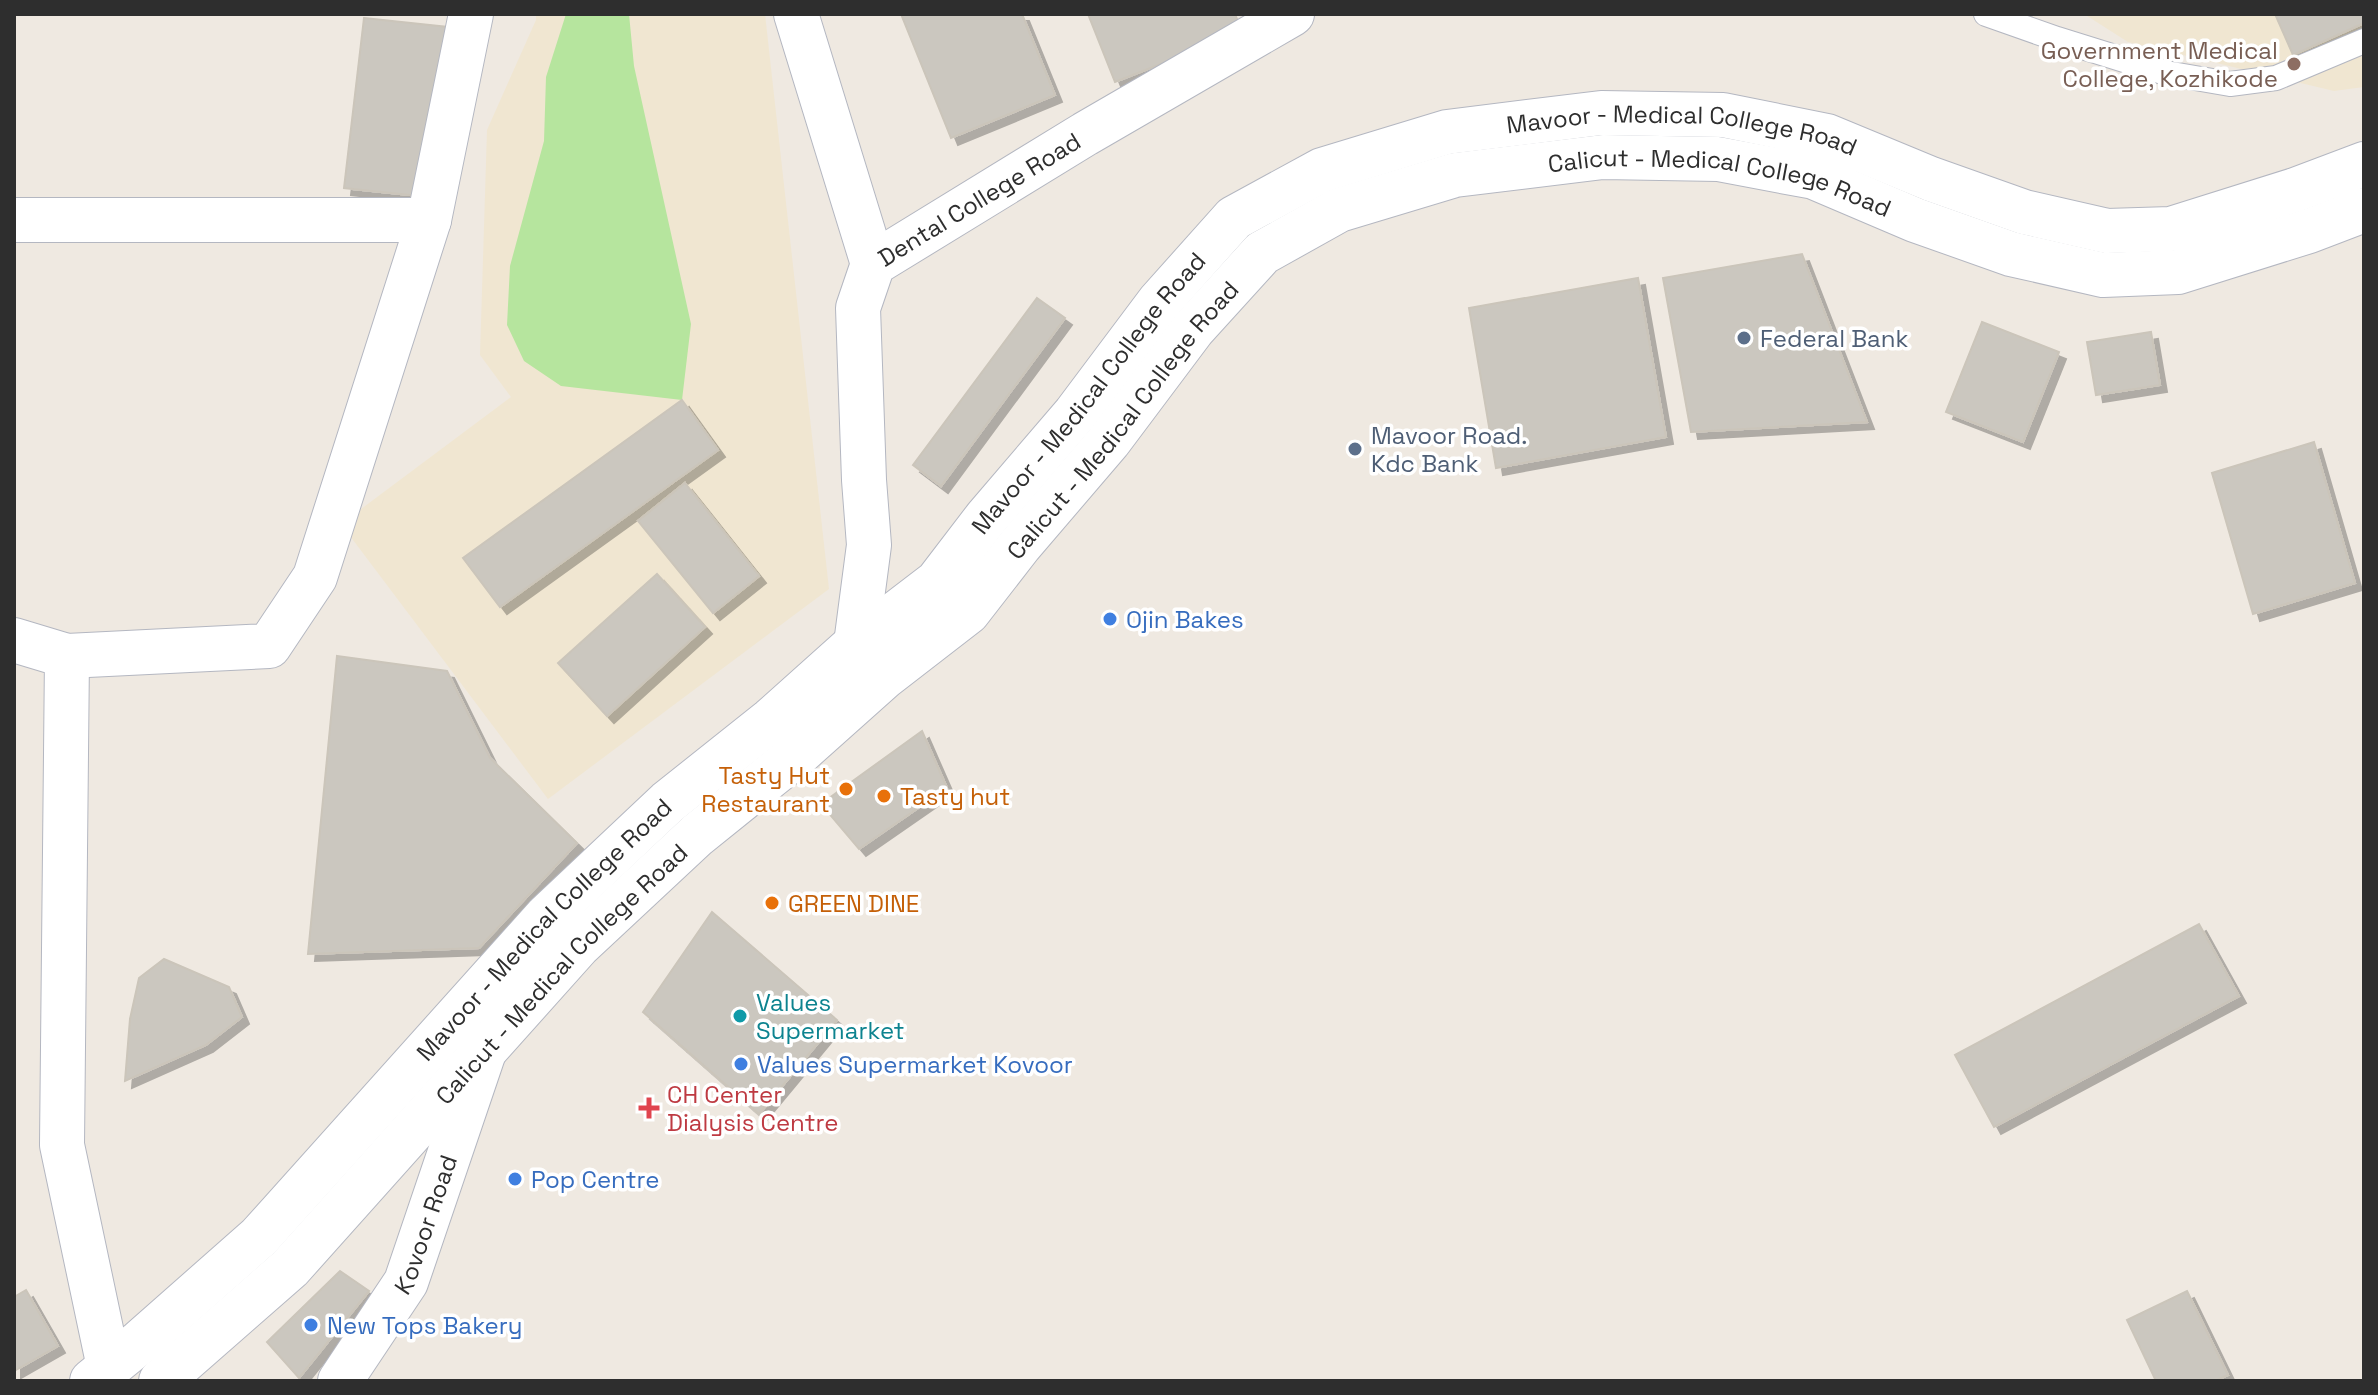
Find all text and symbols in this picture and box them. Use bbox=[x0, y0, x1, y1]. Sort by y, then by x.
place label: Government Medical College, Kozhikode bbox=[2041, 35, 2278, 94]
marker: Government Medical College, Kozhikode bbox=[2285, 55, 2303, 73]
street label: Mavoor - Medical College Road bbox=[1505, 97, 1862, 162]
street label: Dental College Road bbox=[872, 125, 1086, 273]
street label: Calicut - Medical College Road bbox=[1546, 142, 1896, 224]
street label: Mavoor - Medical College Road bbox=[964, 245, 1212, 540]
street label: Calicut - Medical College Road bbox=[1000, 274, 1245, 565]
place label: Federal Bank bbox=[1760, 323, 1909, 354]
marker: Federal Bank bbox=[1735, 329, 1753, 347]
place label: Mavoor Road. Kdc Bank bbox=[1371, 420, 1527, 479]
marker: Mavoor Road. Kdc Bank bbox=[1346, 440, 1364, 458]
place label: Ojin Bakes bbox=[1126, 604, 1244, 635]
marker: Ojin Bakes bbox=[1101, 610, 1119, 628]
place label: Tasty Hut Restaurant bbox=[701, 760, 830, 819]
marker: Tasty Hut Restaurant bbox=[837, 780, 855, 798]
place label: Tasty hut bbox=[900, 781, 1010, 812]
marker: Tasty hut bbox=[875, 787, 893, 805]
street label: Mavoor - Medical College Road bbox=[409, 791, 678, 1067]
street label: Calicut - Medical College Road bbox=[429, 837, 694, 1110]
place label: GREEN DINE bbox=[788, 888, 919, 919]
marker: GREEN DINE bbox=[763, 894, 781, 912]
place label: Values Supermarket bbox=[756, 987, 905, 1046]
marker: Values Supermarket bbox=[731, 1007, 749, 1025]
place label: Values Supermarket Kovoor bbox=[757, 1049, 1073, 1080]
marker: Values Supermarket Kovoor bbox=[732, 1055, 750, 1073]
place label: CH Center Dialysis Centre bbox=[667, 1079, 838, 1138]
marker: CH Center Dialysis Centre bbox=[638, 1097, 660, 1119]
street label: Kovoor Road bbox=[387, 1151, 464, 1300]
place label: Pop Centre bbox=[531, 1164, 659, 1195]
marker: Pop Centre bbox=[506, 1170, 524, 1188]
place label: New Tops Bakery bbox=[327, 1310, 522, 1341]
marker: New Tops Bakery bbox=[302, 1316, 320, 1334]

